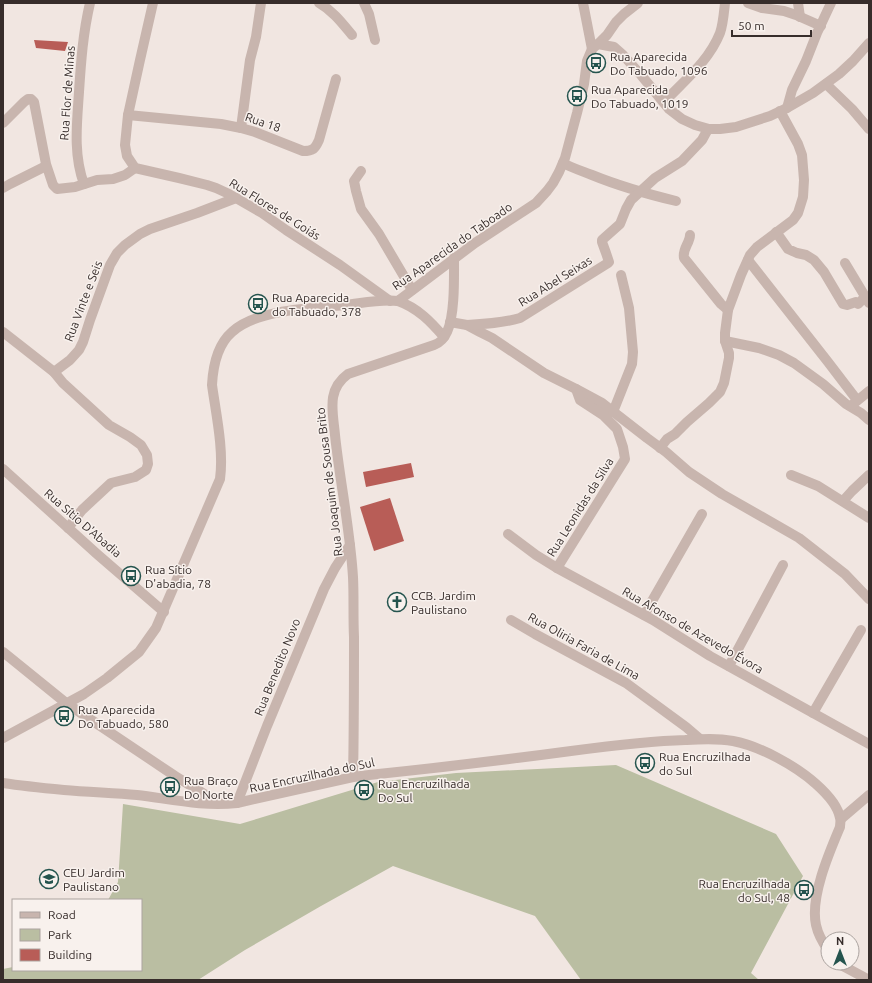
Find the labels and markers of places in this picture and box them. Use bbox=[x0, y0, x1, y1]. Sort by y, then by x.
place label: Rua Aparecida Do Tabuado, 1096 bbox=[610, 50, 708, 77]
bus stop icon: Rua Aparecida Do Tabuado, 1096 bbox=[585, 52, 607, 74]
place label: Rua Aparecida Do Tabuado, 1019 bbox=[591, 83, 688, 110]
bus stop icon: Rua Aparecida Do Tabuado, 1019 bbox=[566, 85, 588, 107]
place label: Rua Aparecida do Tabuado, 378 bbox=[272, 291, 361, 318]
bus stop icon: Rua Aparecida do Tabuado, 378 bbox=[247, 293, 269, 315]
place label: Rua Sítio D'abadia, 78 bbox=[145, 563, 211, 590]
bus stop icon: Rua Sítio D'abadia, 78 bbox=[120, 565, 142, 587]
place label: CCB. Jardim Paulistano bbox=[411, 589, 476, 616]
church icon: CCB. Jardim Paulistano bbox=[386, 591, 408, 613]
place label: Rua Aparecida Do Tabuado, 580 bbox=[78, 703, 169, 730]
bus stop icon: Rua Aparecida Do Tabuado, 580 bbox=[53, 705, 75, 727]
place label: Rua Encruzilhada do Sul bbox=[659, 750, 751, 777]
bus stop icon: Rua Encruzilhada do Sul bbox=[634, 752, 656, 774]
place label: Rua Braço Do Norte bbox=[184, 774, 238, 801]
bus stop icon: Rua Braço Do Norte bbox=[159, 776, 181, 798]
place label: Rua Encruzilhada Do Sul bbox=[378, 777, 470, 804]
bus stop icon: Rua Encruzilhada Do Sul bbox=[353, 779, 375, 801]
place label: CEU Jardim Paulistano bbox=[63, 866, 125, 893]
school or university icon: CEU Jardim Paulistano bbox=[38, 868, 60, 890]
place label: Rua Encruzilhada do Sul, 48 bbox=[698, 877, 790, 904]
bus stop icon: Rua Encruzilhada do Sul, 48 bbox=[793, 879, 815, 901]

